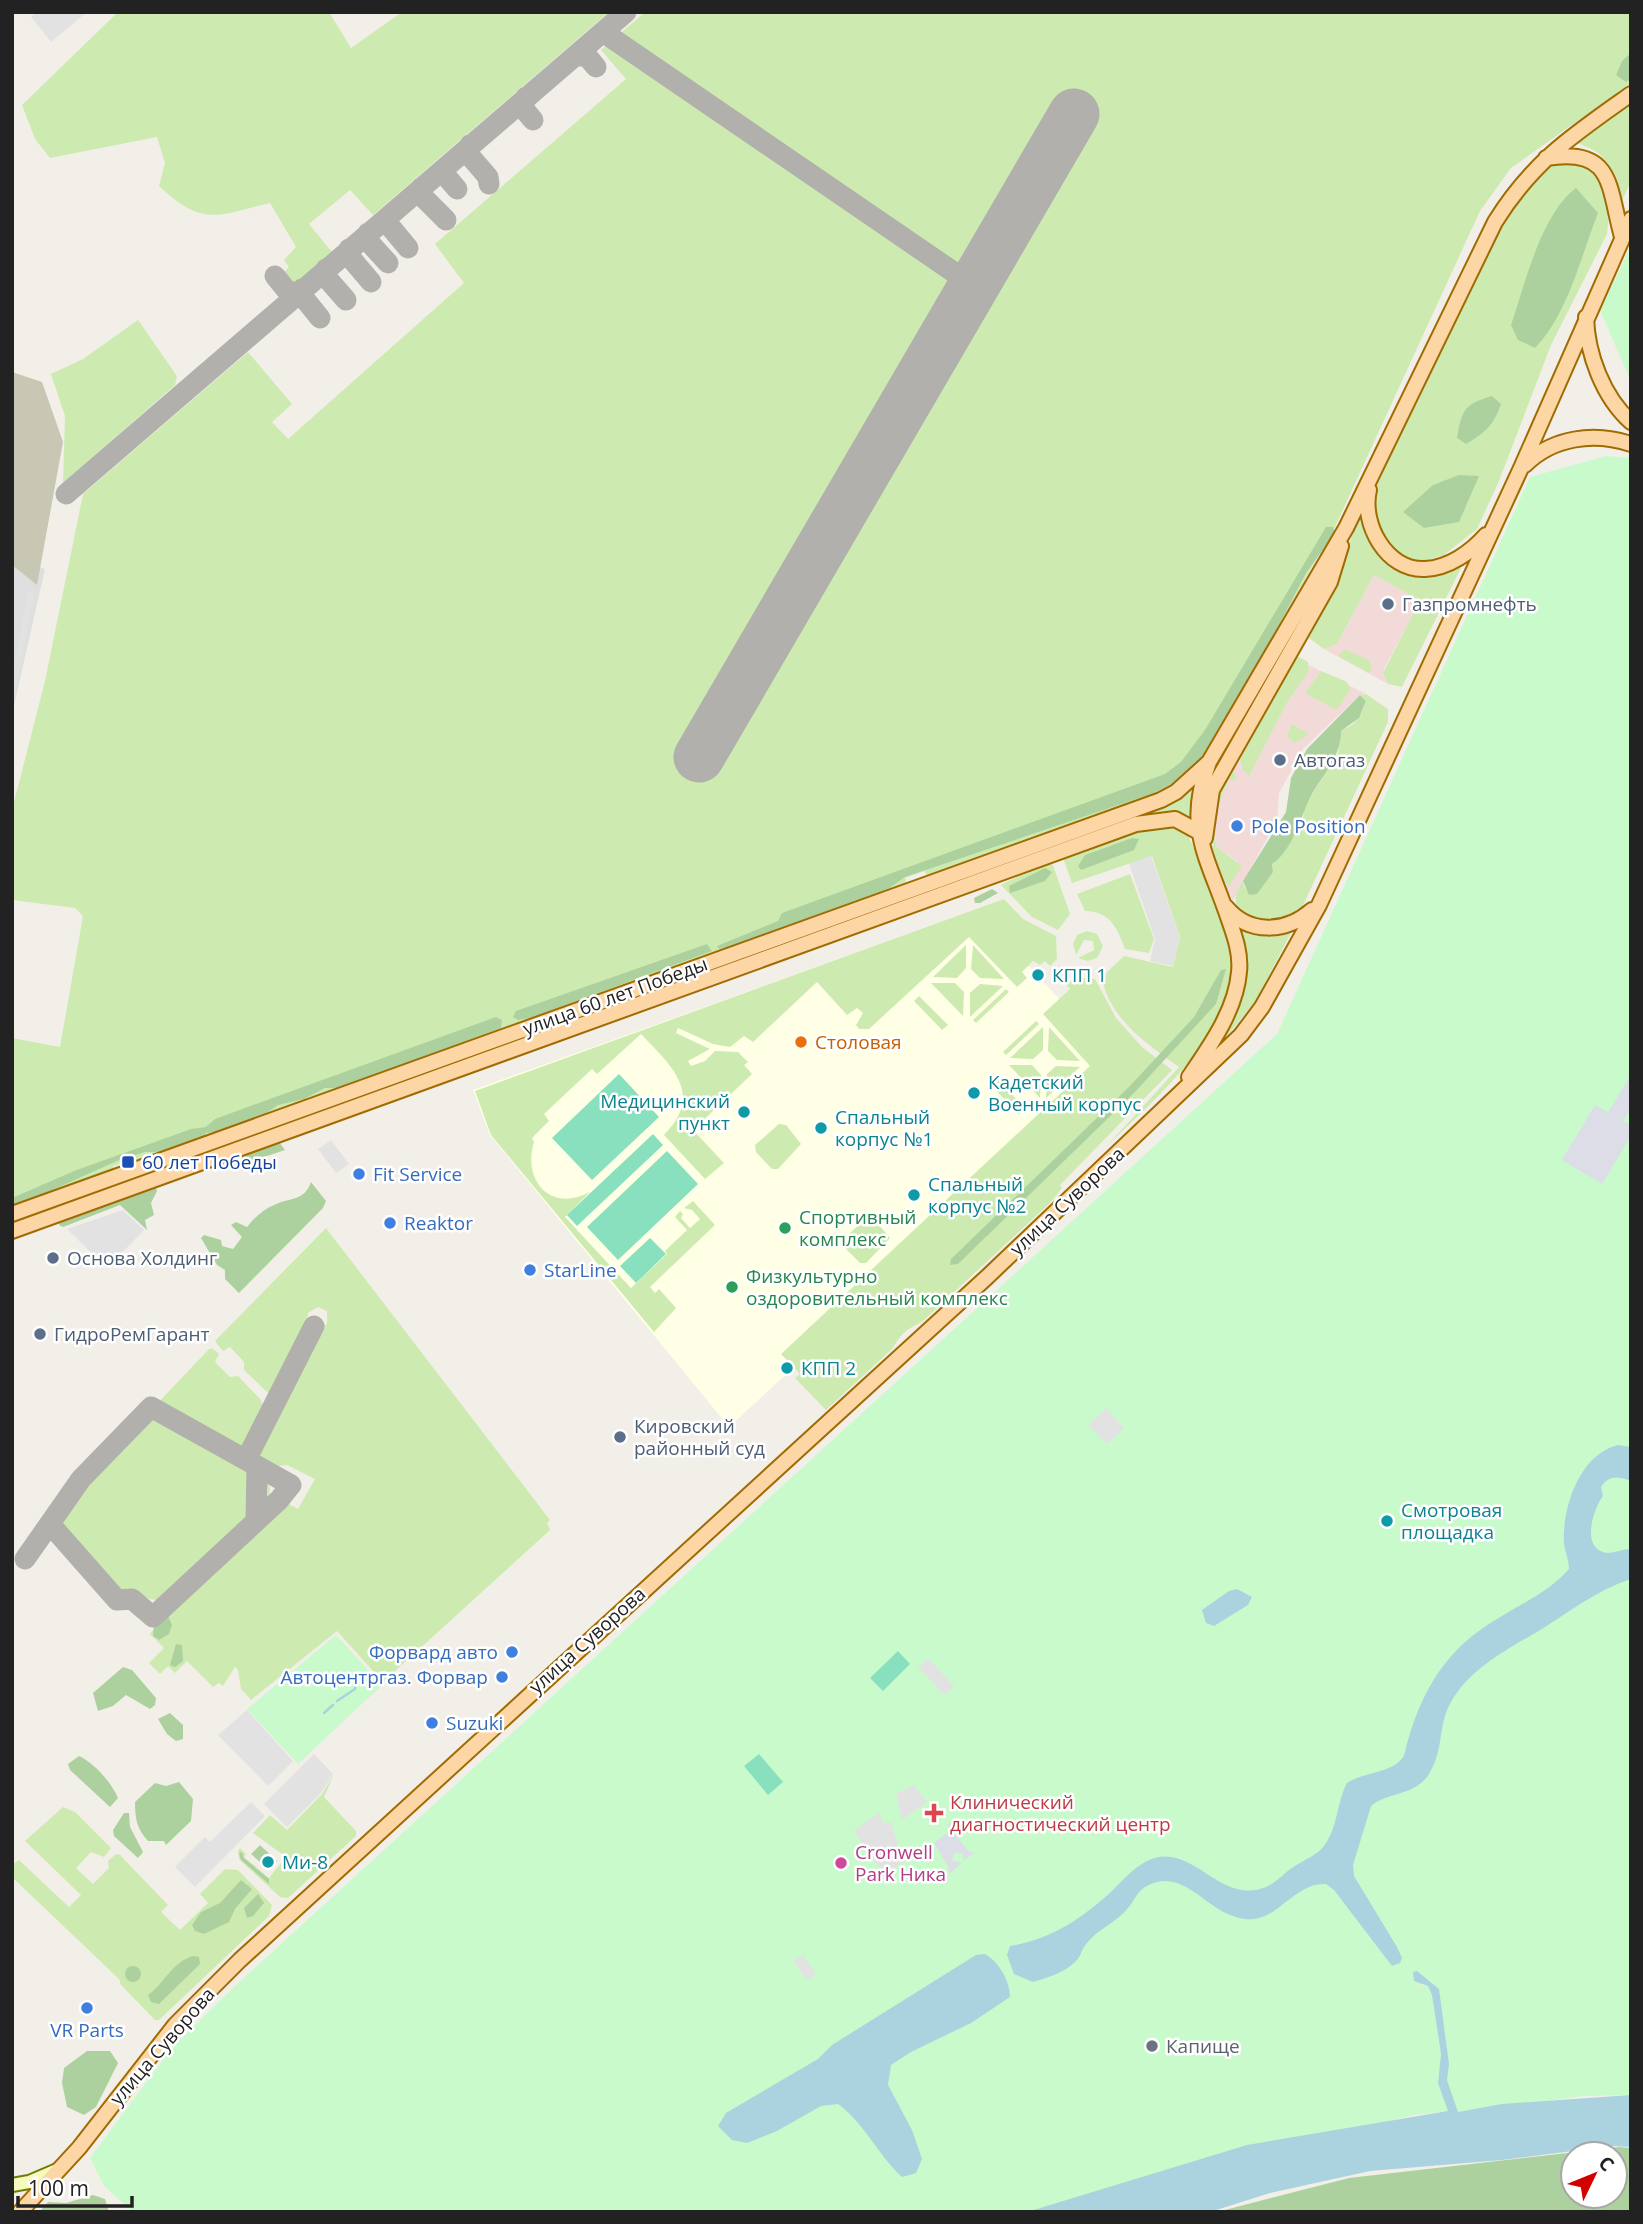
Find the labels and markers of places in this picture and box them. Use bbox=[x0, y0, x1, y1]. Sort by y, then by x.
place label: Газпромнефть bbox=[1402, 591, 1537, 617]
marker: Газпромнефть bbox=[1380, 596, 1396, 612]
place label: Автогаз bbox=[1294, 747, 1365, 773]
marker: Автогаз bbox=[1272, 752, 1288, 768]
place label: Pole Position bbox=[1251, 813, 1366, 839]
marker: Pole Position bbox=[1229, 818, 1245, 834]
place label: КПП 1 bbox=[1052, 962, 1107, 988]
marker: КПП 1 bbox=[1030, 967, 1046, 983]
place label: Столовая bbox=[815, 1029, 902, 1055]
marker: Столовая bbox=[793, 1034, 809, 1050]
place label: Кадетский Военный корпус bbox=[988, 1069, 1141, 1117]
marker: Кадетский Военный корпус bbox=[966, 1085, 982, 1101]
place label: Медицинский пункт bbox=[600, 1088, 730, 1136]
marker: Медицинский пункт bbox=[736, 1104, 752, 1120]
place label: Спальный корпус №1 bbox=[835, 1104, 933, 1152]
marker: Спальный корпус №1 bbox=[813, 1120, 829, 1136]
place label: 60 лет Победы bbox=[142, 1149, 277, 1175]
marker: 60 лет Победы bbox=[120, 1154, 136, 1170]
place label: Fit Service bbox=[373, 1161, 462, 1187]
marker: Fit Service bbox=[351, 1166, 367, 1182]
place label: Спальный корпус №2 bbox=[928, 1171, 1026, 1219]
marker: Спальный корпус №2 bbox=[906, 1187, 922, 1203]
place label: Спортивный комплекс bbox=[799, 1204, 916, 1252]
place label: Reaktor bbox=[404, 1210, 473, 1236]
marker: Reaktor bbox=[382, 1215, 398, 1231]
marker: Спортивный комплекс bbox=[777, 1220, 793, 1236]
place label: Основа Холдинг bbox=[67, 1245, 217, 1271]
marker: Основа Холдинг bbox=[45, 1250, 61, 1266]
place label: StarLine bbox=[544, 1257, 617, 1283]
marker: StarLine bbox=[522, 1262, 538, 1278]
place label: Физкультурно оздоровительный комплекс bbox=[746, 1263, 1008, 1311]
marker: Физкультурно оздоровительный комплекс bbox=[724, 1279, 740, 1295]
place label: ГидроРемГарант bbox=[54, 1321, 210, 1347]
marker: ГидроРемГарант bbox=[32, 1326, 48, 1342]
place label: КПП 2 bbox=[801, 1355, 856, 1381]
marker: КПП 2 bbox=[779, 1360, 795, 1376]
place label: Кировский районный суд bbox=[634, 1413, 765, 1461]
marker: Кировский районный суд bbox=[612, 1429, 628, 1445]
place label: Смотровая площадка bbox=[1401, 1497, 1502, 1545]
marker: Смотровая площадка bbox=[1379, 1513, 1395, 1529]
place label: Форвард авто bbox=[369, 1639, 498, 1665]
marker: Форвард авто bbox=[504, 1644, 520, 1660]
place label: Автоцентргаз. Форвар bbox=[280, 1664, 488, 1690]
marker: Автоцентргаз. Форвар bbox=[494, 1669, 510, 1685]
place label: Suzuki bbox=[446, 1710, 503, 1736]
marker: Suzuki bbox=[424, 1715, 440, 1731]
place label: Клинический диагностический центр bbox=[950, 1789, 1171, 1837]
marker: Клинический диагностический центр bbox=[924, 1803, 944, 1823]
place label: Cronwell Park Ника bbox=[855, 1839, 946, 1887]
place label: Ми-8 bbox=[282, 1849, 328, 1875]
marker: Ми-8 bbox=[260, 1854, 276, 1870]
marker: Cronwell Park Ника bbox=[833, 1855, 849, 1871]
marker: VR Parts bbox=[79, 2000, 95, 2016]
place label: VR Parts bbox=[50, 2017, 124, 2043]
place label: Капище bbox=[1166, 2033, 1240, 2059]
marker: Капище bbox=[1144, 2038, 1160, 2054]

